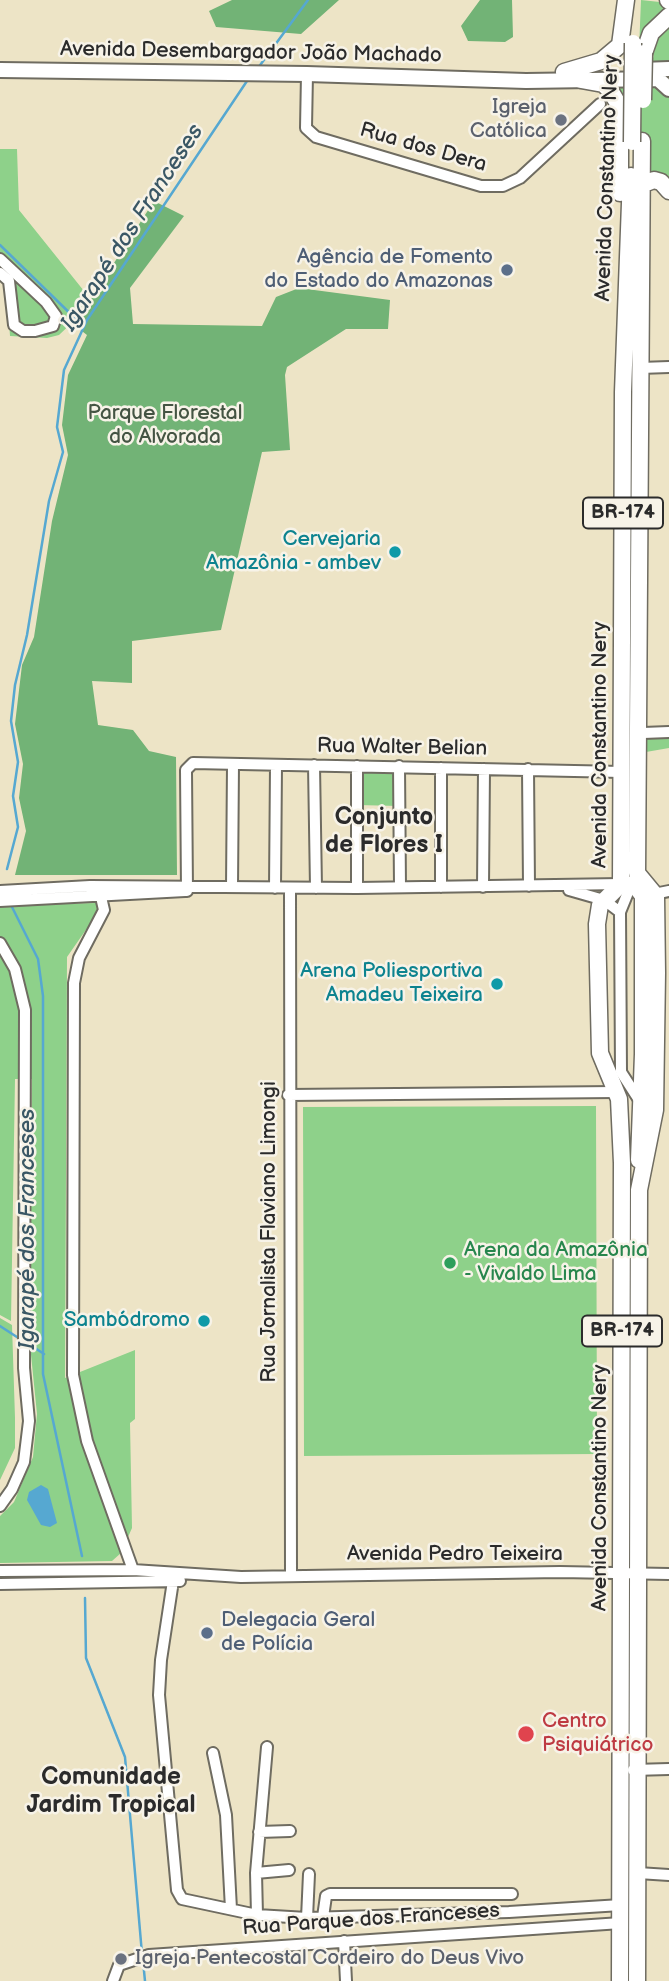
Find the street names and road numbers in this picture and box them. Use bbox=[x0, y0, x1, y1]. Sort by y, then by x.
street label: Avenida Desembargador João Machado bbox=[60, 37, 442, 69]
street label: Avenida Constantino Nery bbox=[591, 54, 625, 302]
street label: Rua dos Dera bbox=[357, 118, 489, 178]
road number: BR-174 bbox=[583, 498, 663, 528]
street label: Avenida Constantino Nery bbox=[588, 622, 614, 868]
street label: Rua Walter Belian bbox=[317, 734, 487, 762]
street label: Rua Jornalista Flaviano Limongi bbox=[257, 1081, 283, 1383]
road number: BR-174 bbox=[582, 1316, 662, 1346]
street label: Avenida Constantino Nery bbox=[588, 1365, 614, 1611]
street label: Avenida Pedro Teixeira bbox=[347, 1542, 563, 1568]
street label: Rua Parque dos Franceses bbox=[241, 1898, 501, 1942]

